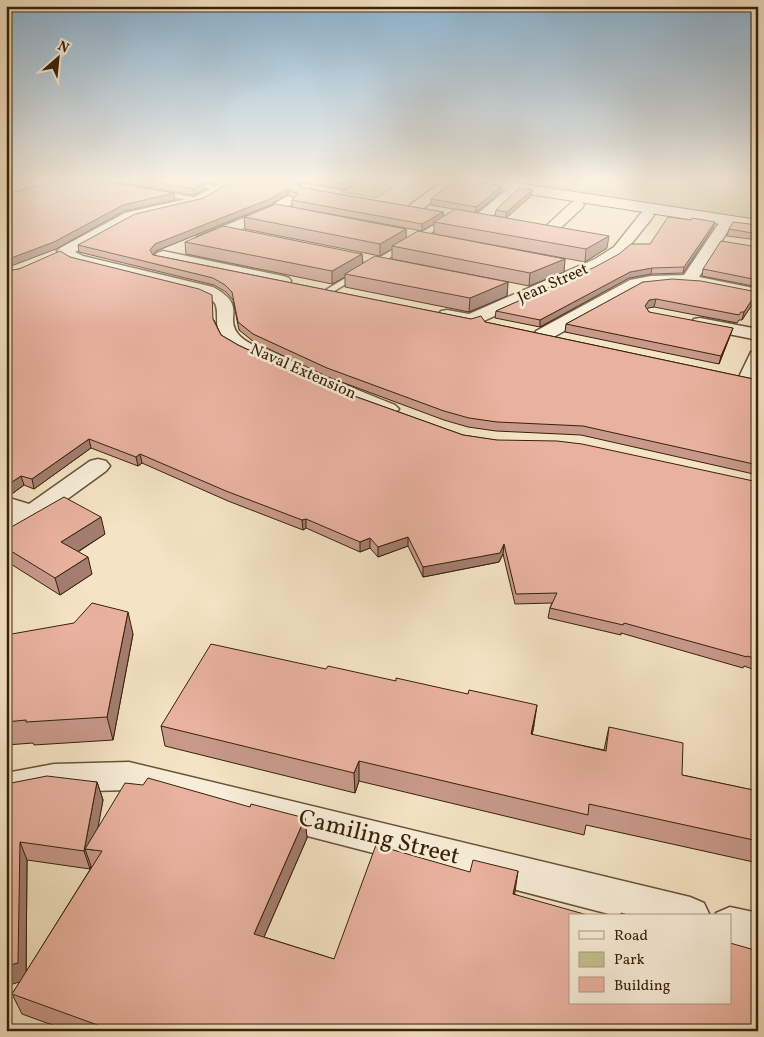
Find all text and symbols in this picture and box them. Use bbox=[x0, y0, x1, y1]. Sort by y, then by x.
north arrow bbox=[32, 32, 82, 82]
text: N bbox=[54, 37, 72, 59]
street label: Jean Street bbox=[514, 258, 592, 309]
street label: Naval Extension bbox=[246, 339, 360, 405]
street label: Camiling Street bbox=[295, 802, 463, 874]
legend bbox=[569, 914, 732, 1004]
text: Road bbox=[614, 926, 648, 947]
text: Park bbox=[614, 950, 645, 971]
text: Building bbox=[614, 976, 671, 997]

